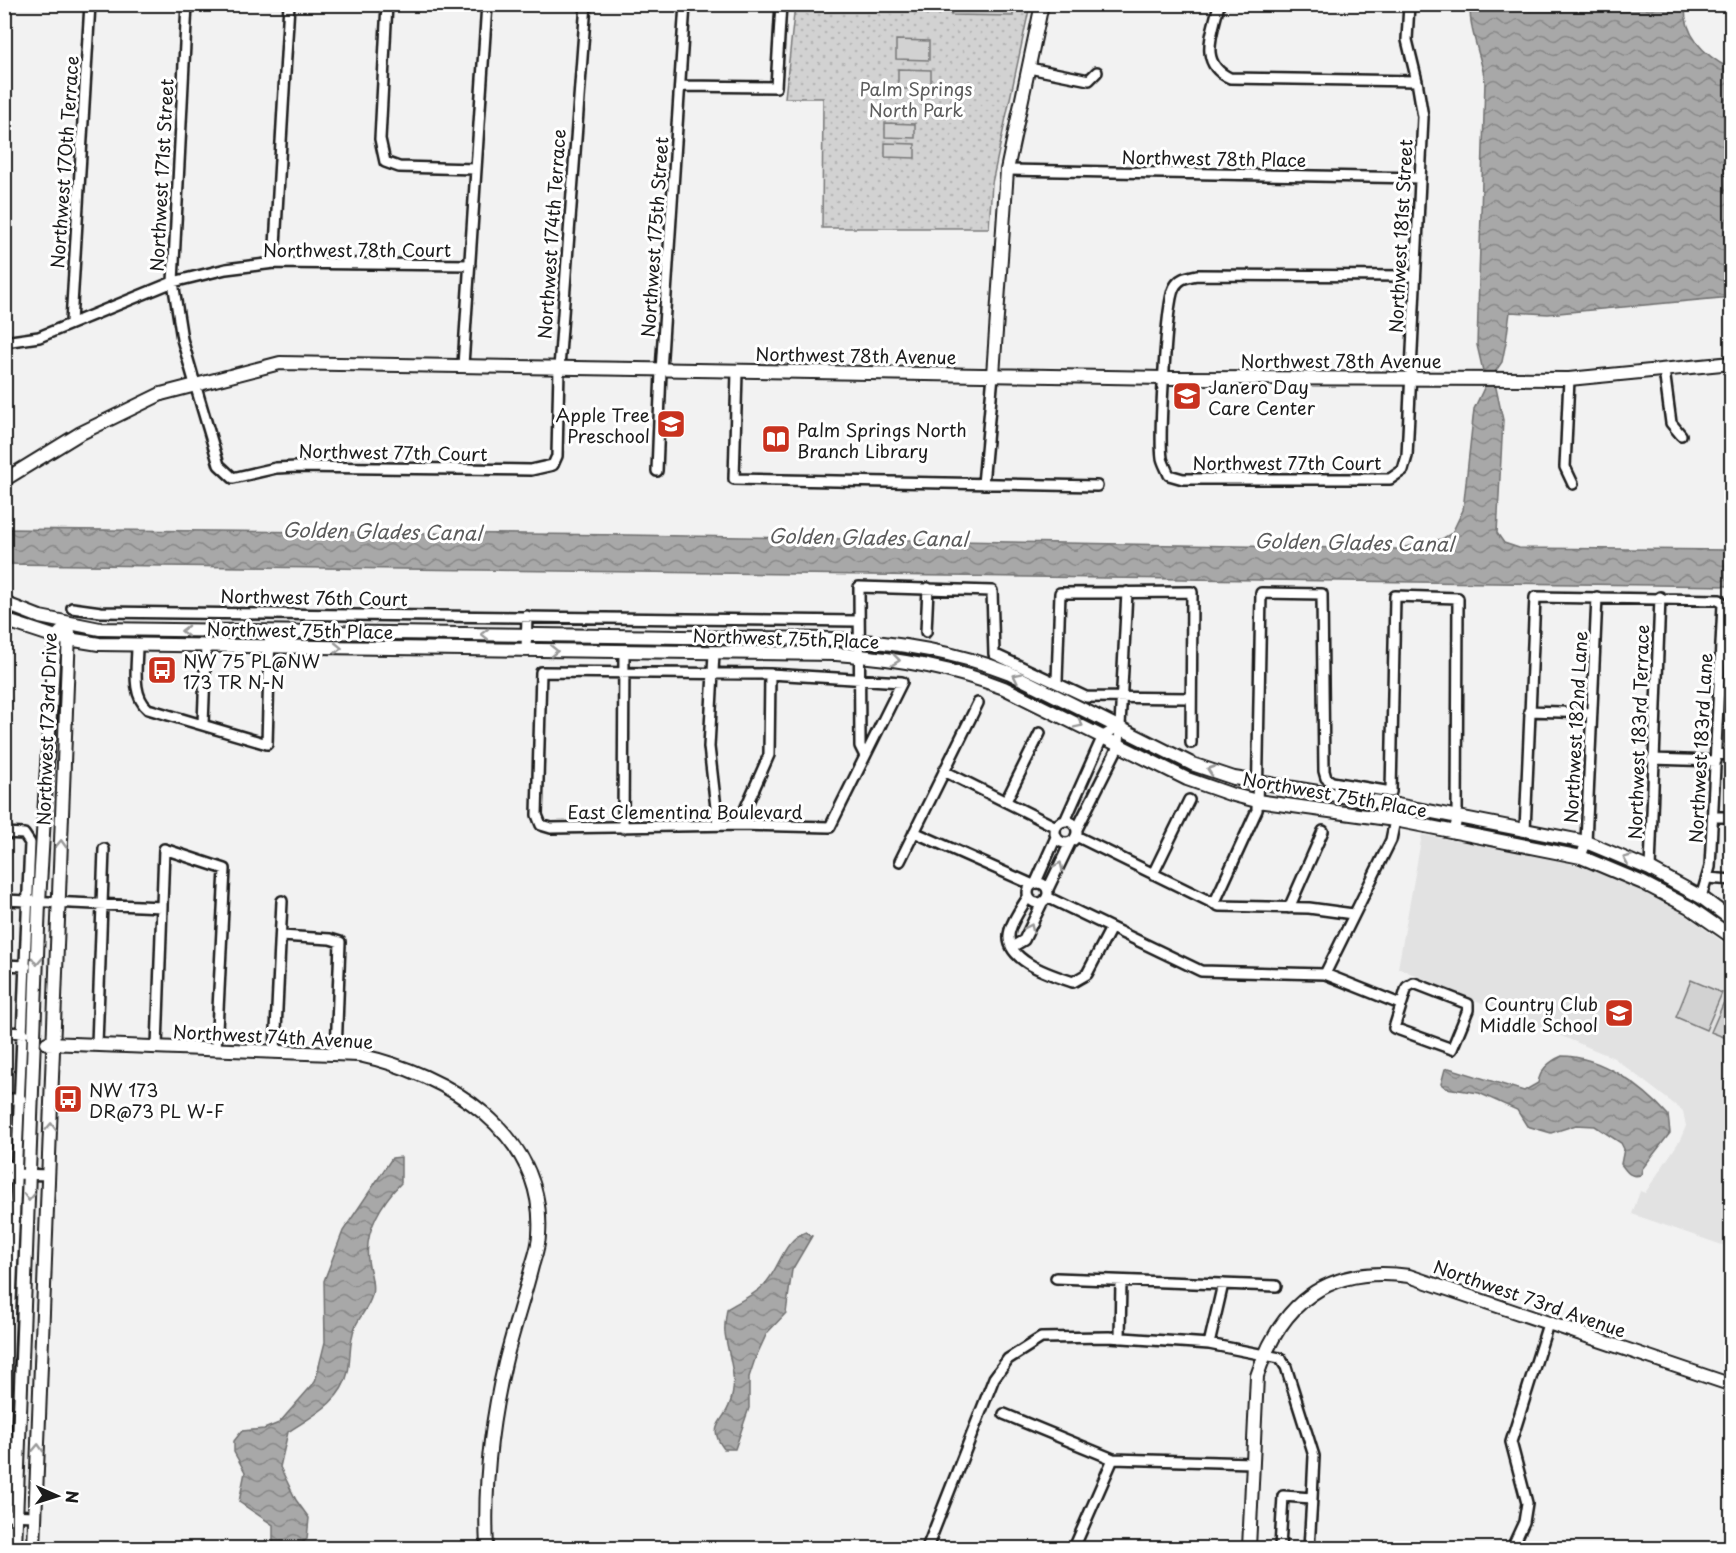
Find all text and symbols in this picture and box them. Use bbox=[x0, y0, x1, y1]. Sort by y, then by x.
street label: Northwest 170th Terrace bbox=[43, 55, 85, 269]
park label: Palm Springs North Park bbox=[859, 75, 973, 123]
street label: Northwest 171st Street bbox=[142, 78, 180, 272]
street label: Northwest 174th Terrace bbox=[530, 128, 572, 340]
street label: Northwest 175th Street bbox=[634, 136, 674, 338]
street label: Northwest 181st Street bbox=[1381, 138, 1419, 334]
street label: Northwest 78th Place bbox=[1121, 143, 1307, 173]
street label: Northwest 78th Court bbox=[263, 236, 451, 263]
street label: Northwest 78th Avenue bbox=[755, 340, 957, 370]
street label: Northwest 78th Avenue bbox=[1240, 347, 1442, 374]
place label: Janero Day Care Center bbox=[1208, 373, 1316, 421]
school or university icon: Janero Day Care Center bbox=[1171, 380, 1203, 412]
place label: Apple Tree Preschool bbox=[556, 401, 650, 449]
school or university icon: Apple Tree Preschool bbox=[655, 408, 687, 440]
place label: Palm Springs North Branch Library bbox=[797, 416, 967, 464]
library icon: Palm Springs North Branch Library bbox=[760, 423, 792, 455]
street label: Northwest 77th Court bbox=[298, 437, 488, 467]
street label: Northwest 77th Court bbox=[1193, 449, 1381, 476]
water label: Golden Glades Canal bbox=[282, 514, 485, 548]
water label: Golden Glades Canal bbox=[768, 520, 971, 554]
water label: Golden Glades Canal bbox=[1254, 525, 1457, 559]
street label: Northwest 76th Court bbox=[220, 582, 408, 612]
street label: Northwest 75th Place bbox=[206, 615, 394, 645]
street label: Northwest 75th Place bbox=[692, 621, 880, 655]
street label: Northwest 183rd Terrace bbox=[1621, 624, 1655, 840]
one-way arrow bbox=[181, 625, 190, 637]
one-way arrow bbox=[481, 628, 490, 641]
street label: Northwest 182nd Lane bbox=[1556, 630, 1594, 824]
street label: Northwest 173rd Drive bbox=[29, 632, 63, 826]
one-way arrow bbox=[333, 642, 342, 654]
one-way arrow bbox=[549, 645, 558, 657]
place label: NW 75 PL@NW 173 TR N-N bbox=[183, 647, 320, 695]
street label: Northwest 183rd Lane bbox=[1682, 652, 1718, 844]
bus stop icon: NW 75 PL@NW 173 TR N-N bbox=[146, 654, 178, 686]
one-way arrow bbox=[891, 654, 900, 666]
one-way arrow bbox=[1012, 672, 1023, 684]
one-way arrow bbox=[1072, 716, 1083, 728]
one-way arrow bbox=[1206, 765, 1217, 778]
street label: Northwest 75th Place bbox=[1241, 765, 1429, 823]
street label: East Clementina Boulevard bbox=[567, 798, 803, 825]
one-way arrow bbox=[55, 840, 67, 849]
one-way arrow bbox=[1622, 854, 1633, 866]
one-way arrow bbox=[1051, 861, 1063, 872]
one-way arrow bbox=[1022, 923, 1034, 934]
one-way arrow bbox=[31, 956, 44, 965]
place label: Country Club Middle School bbox=[1479, 990, 1598, 1038]
school or university icon: Country Club Middle School bbox=[1603, 997, 1635, 1029]
street label: Northwest 74th Avenue bbox=[172, 1017, 374, 1055]
place label: NW 173 DR@73 PL W-F bbox=[89, 1076, 224, 1124]
bus stop icon: NW 173 DR@73 PL W-F bbox=[52, 1083, 84, 1115]
one-way arrow bbox=[44, 1123, 57, 1132]
one-way arrow bbox=[22, 1193, 35, 1202]
street label: Northwest 73rd Avenue bbox=[1430, 1252, 1630, 1344]
one-way arrow bbox=[32, 1444, 45, 1453]
north arrow bbox=[27, 1466, 87, 1526]
text: N bbox=[61, 1490, 85, 1504]

